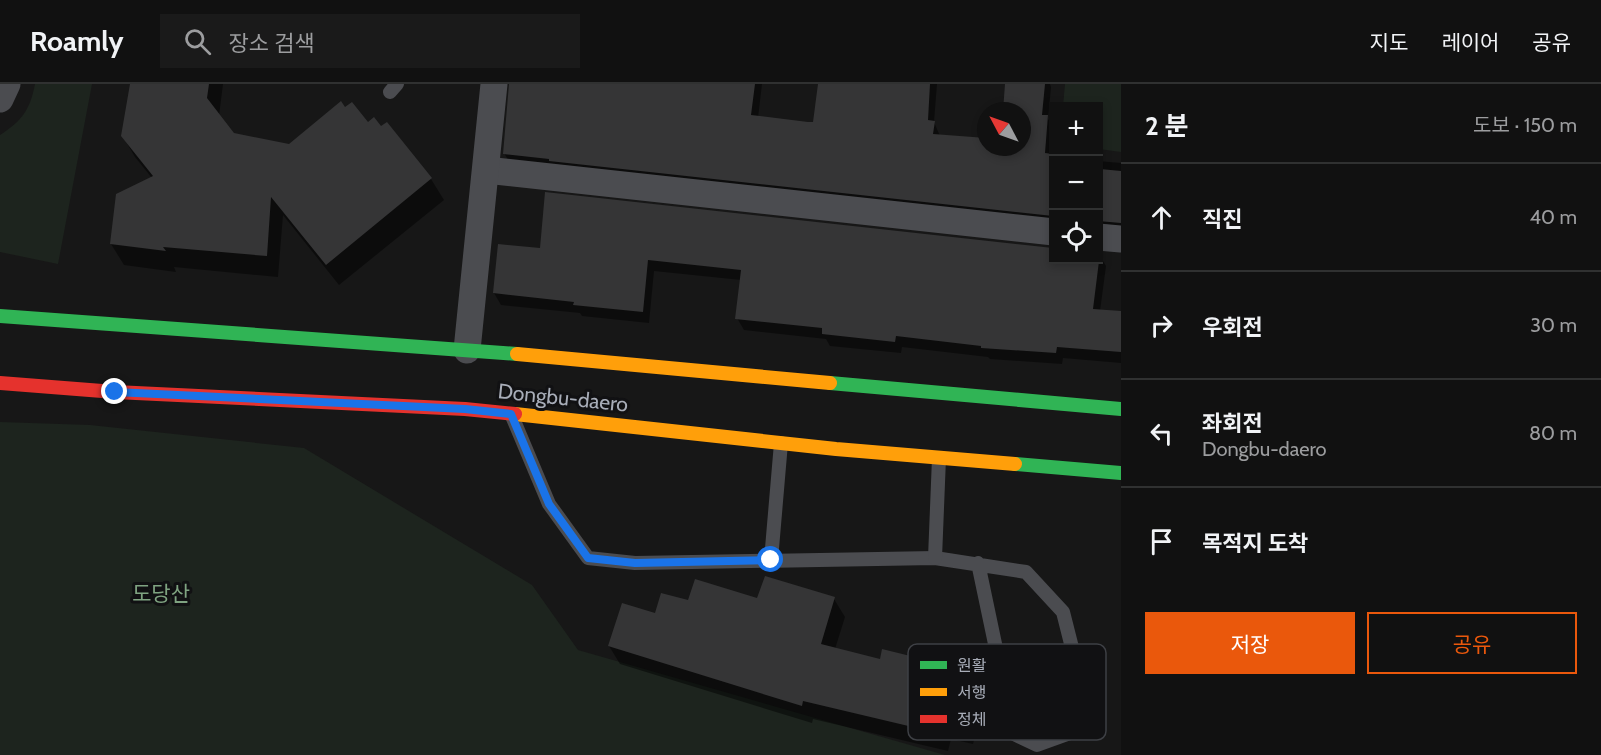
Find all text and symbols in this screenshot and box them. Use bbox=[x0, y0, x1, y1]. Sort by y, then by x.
search box bbox=[160, 14, 580, 68]
text: Roamly bbox=[30, 24, 124, 58]
icon: search bbox=[181, 25, 214, 58]
text: 장소 검색 bbox=[229, 30, 314, 57]
text: 지도 bbox=[1370, 30, 1408, 55]
text: 레이어 bbox=[1441, 30, 1499, 55]
text: 공유 bbox=[1532, 30, 1571, 55]
north arrow bbox=[977, 102, 1031, 156]
map controls bbox=[1049, 102, 1103, 264]
button: + bbox=[1049, 102, 1103, 156]
text: 2 분 bbox=[1145, 110, 1189, 142]
text: 도보 · 150 m bbox=[1473, 113, 1577, 137]
button: − bbox=[1049, 156, 1103, 210]
icon: ahead bbox=[1145, 201, 1178, 234]
text: 40 m bbox=[1529, 205, 1577, 229]
text: 직진 bbox=[1202, 206, 1242, 233]
button: locate bbox=[1049, 210, 1103, 264]
icon: right bbox=[1145, 309, 1178, 342]
text: 30 m bbox=[1530, 313, 1577, 337]
text: 우회전 bbox=[1202, 314, 1263, 341]
route end bbox=[101, 378, 127, 404]
street label: Dongbu-daero bbox=[497, 378, 629, 417]
text: 좌회전 bbox=[1202, 410, 1263, 437]
icon: left bbox=[1145, 417, 1178, 450]
text: 80 m bbox=[1529, 421, 1577, 445]
text: Dongbu-daero bbox=[1202, 437, 1327, 461]
icon: arrive bbox=[1145, 525, 1178, 558]
text: 목적지 도착 bbox=[1202, 530, 1308, 557]
route start bbox=[757, 546, 783, 572]
park label: 도당산 bbox=[132, 581, 190, 606]
button: 저장 bbox=[1145, 612, 1355, 674]
button: 공유 bbox=[1367, 612, 1577, 674]
legend bbox=[908, 644, 1106, 740]
text: 원활 bbox=[957, 656, 987, 675]
text: 서행 bbox=[957, 683, 986, 702]
text: 정체 bbox=[957, 710, 986, 729]

